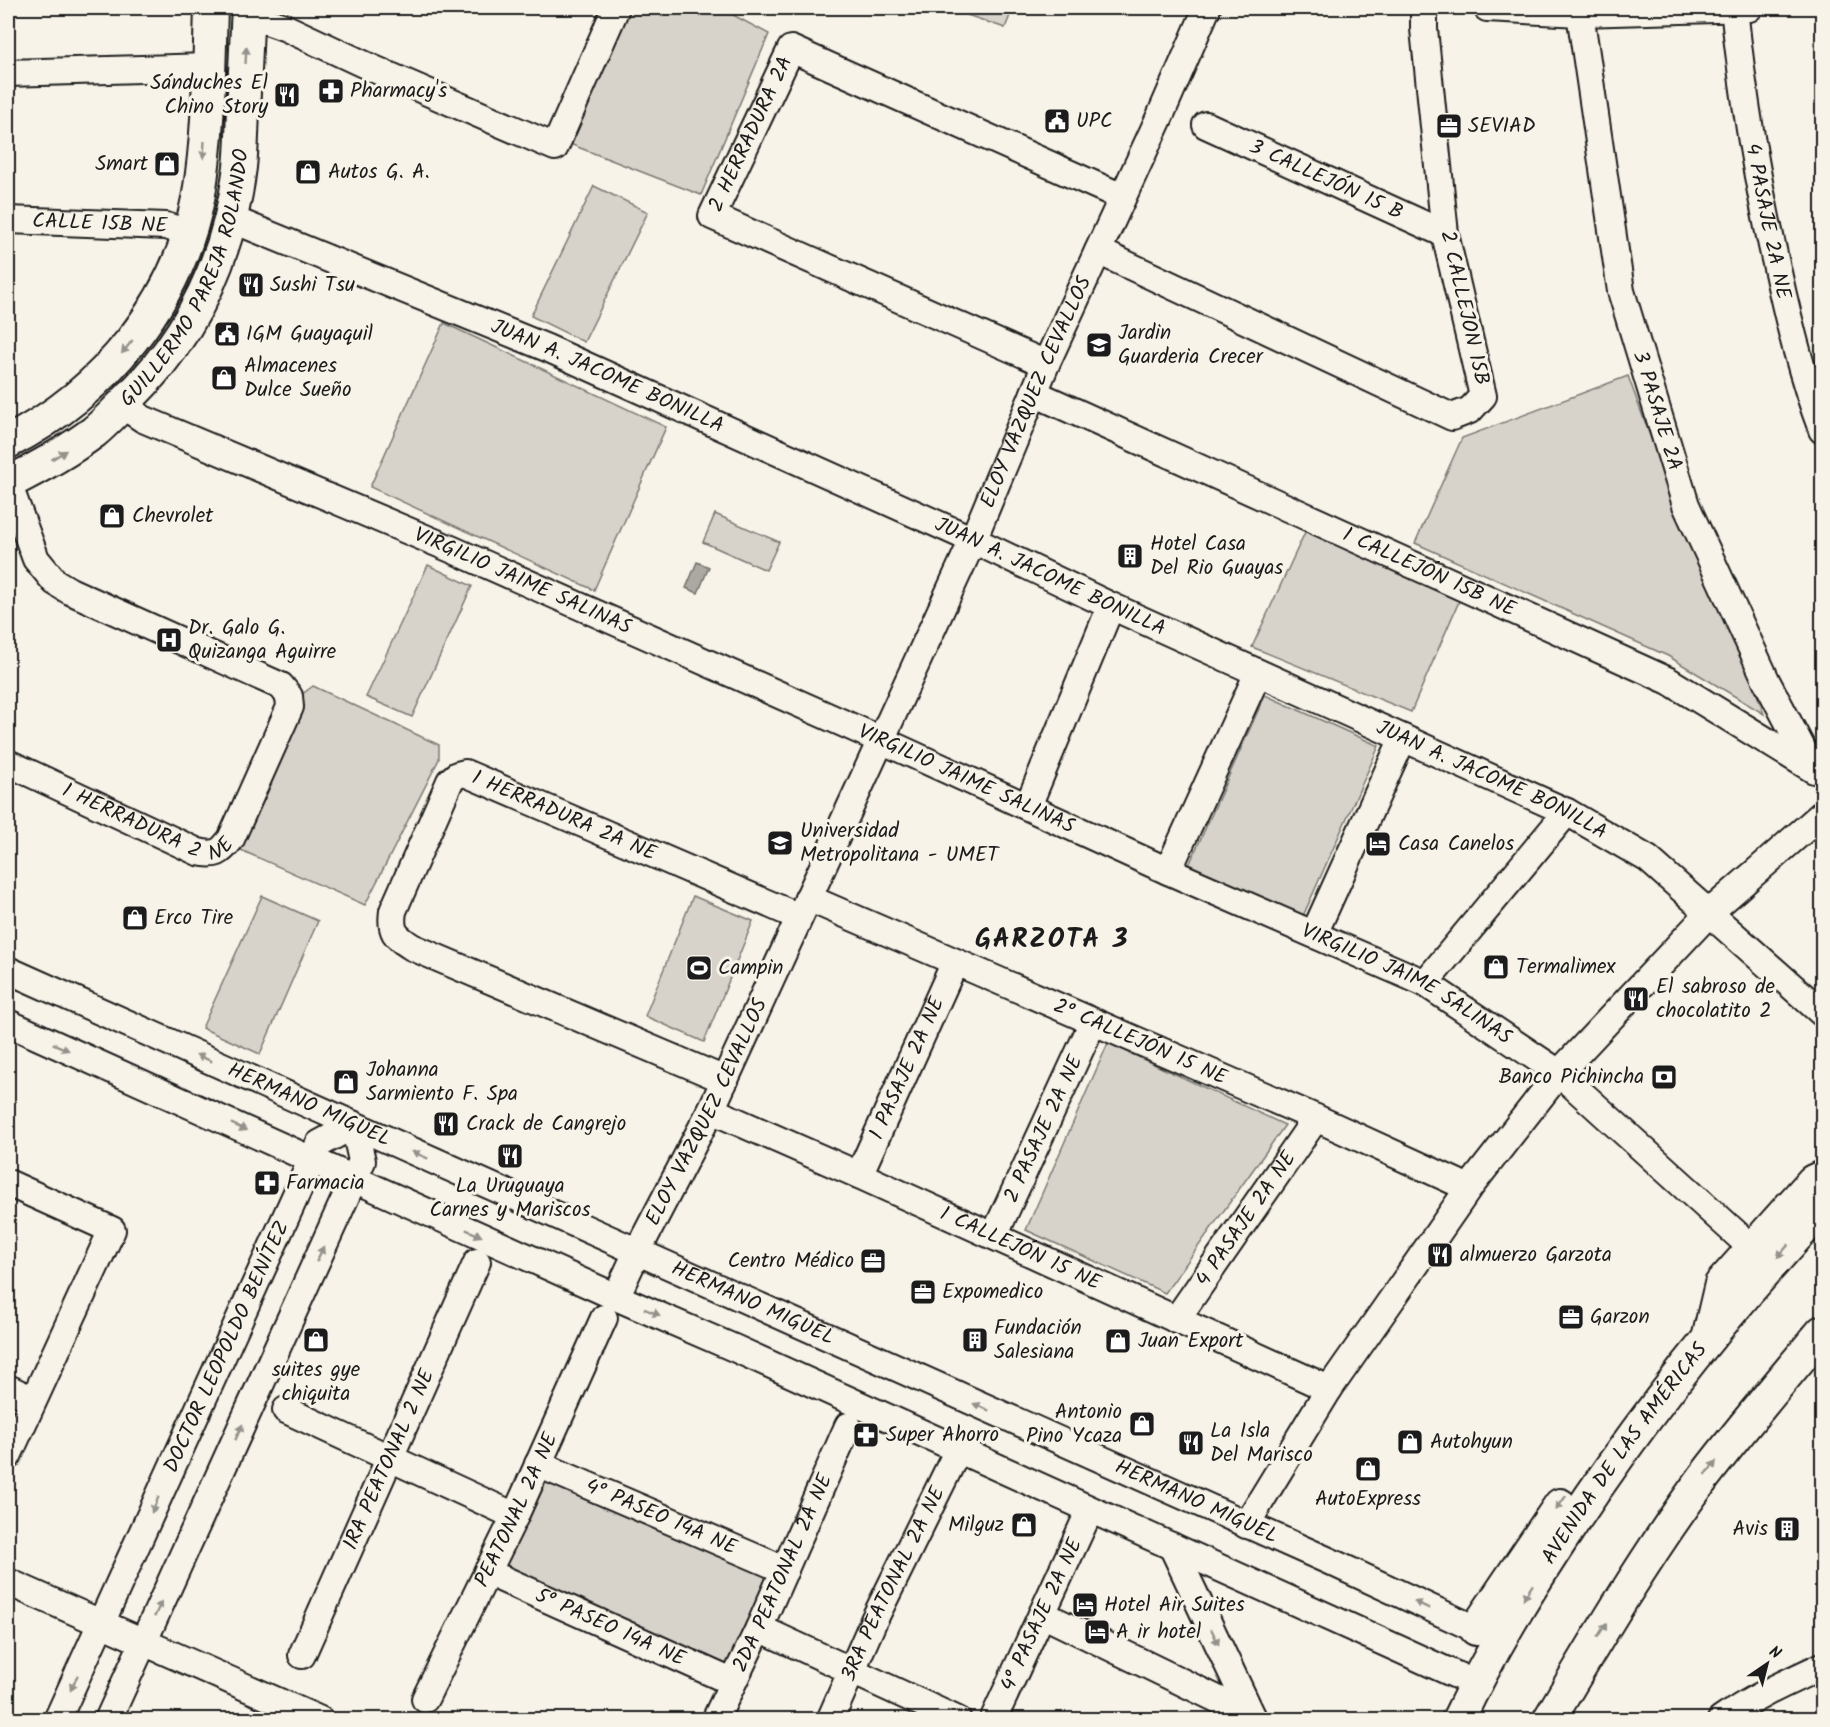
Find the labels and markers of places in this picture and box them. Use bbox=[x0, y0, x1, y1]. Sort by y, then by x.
place label: Sánduches El Chino Story bbox=[150, 67, 268, 124]
place label: Pharmacy's bbox=[350, 75, 447, 108]
pharmacy icon: Pharmacy's bbox=[316, 76, 346, 106]
restaurant icon: Sánduches El Chino Story bbox=[272, 80, 302, 110]
place label: UPC bbox=[1076, 105, 1113, 138]
public building icon: UPC bbox=[1042, 106, 1072, 136]
place label: SEVIAD bbox=[1468, 110, 1535, 143]
office icon: SEVIAD bbox=[1434, 111, 1464, 141]
place label: Smart bbox=[95, 148, 149, 181]
shop icon: Smart bbox=[152, 149, 182, 179]
place label: Autos G. A. bbox=[328, 156, 430, 189]
shop icon: Autos G. A. bbox=[293, 157, 323, 187]
place label: Sushi Tsu bbox=[270, 269, 355, 302]
restaurant icon: Sushi Tsu bbox=[236, 270, 266, 300]
place label: Jardin Guarderia Crecer bbox=[1118, 317, 1264, 374]
place label: IGM Guayaquil bbox=[246, 318, 373, 351]
public building icon: IGM Guayaquil bbox=[212, 319, 242, 349]
school or university icon: Jardin Guarderia Crecer bbox=[1084, 330, 1114, 360]
place label: Almacenes Dulce Sueño bbox=[244, 350, 351, 407]
shop icon: Almacenes Dulce Sueño bbox=[209, 363, 239, 393]
place label: Chevrolet bbox=[132, 500, 214, 533]
shop icon: Chevrolet bbox=[97, 501, 127, 531]
place label: Hotel Casa Del Rio Guayas bbox=[1150, 528, 1283, 585]
building icon: Hotel Casa Del Rio Guayas bbox=[1115, 541, 1145, 571]
place label: Dr. Galo G. Quizanga Aguirre bbox=[188, 612, 337, 669]
hospital icon: Dr. Galo G. Quizanga Aguirre bbox=[154, 625, 184, 655]
place label: Universidad Metropolitana - UMET bbox=[800, 815, 1000, 872]
school or university icon: Universidad Metropolitana - UMET bbox=[765, 828, 795, 858]
place label: Casa Canelos bbox=[1398, 828, 1514, 861]
hotel icon: Casa Canelos bbox=[1363, 829, 1393, 859]
place label: Erco Tire bbox=[154, 902, 234, 935]
shop icon: Erco Tire bbox=[120, 903, 150, 933]
place label: Termalimex bbox=[1516, 951, 1617, 984]
place label: Campin bbox=[718, 952, 783, 985]
shop icon: Termalimex bbox=[1481, 952, 1511, 982]
sports icon: Campin bbox=[684, 953, 714, 983]
place label: El sabroso de chocolatito 2 bbox=[1656, 971, 1775, 1028]
restaurant icon: El sabroso de chocolatito 2 bbox=[1621, 984, 1651, 1014]
place label: Johanna Sarmiento F. Spa bbox=[366, 1054, 518, 1111]
place label: Banco Pichincha bbox=[1499, 1061, 1644, 1094]
bank icon: Banco Pichincha bbox=[1649, 1062, 1679, 1092]
shop icon: Johanna Sarmiento F. Spa bbox=[331, 1067, 361, 1097]
place label: Crack de Cangrejo bbox=[466, 1108, 626, 1141]
restaurant icon: Crack de Cangrejo bbox=[431, 1109, 461, 1139]
restaurant icon: La Uruguaya Carnes y Mariscos bbox=[495, 1141, 525, 1171]
place label: Farmacia bbox=[286, 1167, 365, 1200]
pharmacy icon: Farmacia bbox=[252, 1168, 282, 1198]
place label: La Uruguaya Carnes y Mariscos bbox=[430, 1170, 590, 1227]
place label: almuerzo Garzota bbox=[1460, 1239, 1612, 1272]
restaurant icon: almuerzo Garzota bbox=[1425, 1240, 1455, 1270]
place label: Centro Médico bbox=[728, 1245, 854, 1278]
office icon: Centro Médico bbox=[858, 1246, 888, 1276]
place label: Expomedico bbox=[942, 1276, 1043, 1309]
office icon: Expomedico bbox=[908, 1277, 938, 1307]
place label: Garzon bbox=[1590, 1301, 1650, 1334]
office icon: Garzon bbox=[1556, 1302, 1586, 1332]
place label: Fundación Salesiana bbox=[994, 1312, 1082, 1369]
shop icon: suites gye chiquita bbox=[301, 1325, 331, 1355]
building icon: Fundación Salesiana bbox=[960, 1325, 990, 1355]
place label: Juan Export bbox=[1138, 1325, 1244, 1358]
shop icon: Juan Export bbox=[1103, 1326, 1133, 1356]
place label: suites gye chiquita bbox=[272, 1354, 361, 1411]
place label: Antonio Pino Ycaza bbox=[1026, 1396, 1122, 1453]
shop icon: Antonio Pino Ycaza bbox=[1127, 1409, 1157, 1439]
place label: La Isla Del Marisco bbox=[1210, 1415, 1313, 1472]
place label: Super Ahorro bbox=[886, 1419, 999, 1452]
pharmacy icon: Super Ahorro bbox=[851, 1420, 881, 1450]
place label: Autohyun bbox=[1430, 1426, 1513, 1459]
shop icon: Autohyun bbox=[1395, 1427, 1425, 1457]
restaurant icon: La Isla Del Marisco bbox=[1176, 1428, 1206, 1458]
shop icon: AutoExpress bbox=[1353, 1454, 1383, 1484]
place label: AutoExpress bbox=[1315, 1483, 1421, 1516]
place label: Milguz bbox=[948, 1509, 1004, 1542]
shop icon: Milguz bbox=[1009, 1510, 1039, 1540]
place label: Avis bbox=[1732, 1513, 1768, 1546]
building icon: Avis bbox=[1772, 1514, 1802, 1544]
place label: Hotel Air Suites bbox=[1104, 1589, 1245, 1622]
hotel icon: Hotel Air Suites bbox=[1070, 1590, 1100, 1620]
place label: A ir hotel bbox=[1116, 1616, 1201, 1649]
hotel icon: A ir hotel bbox=[1082, 1617, 1112, 1647]

